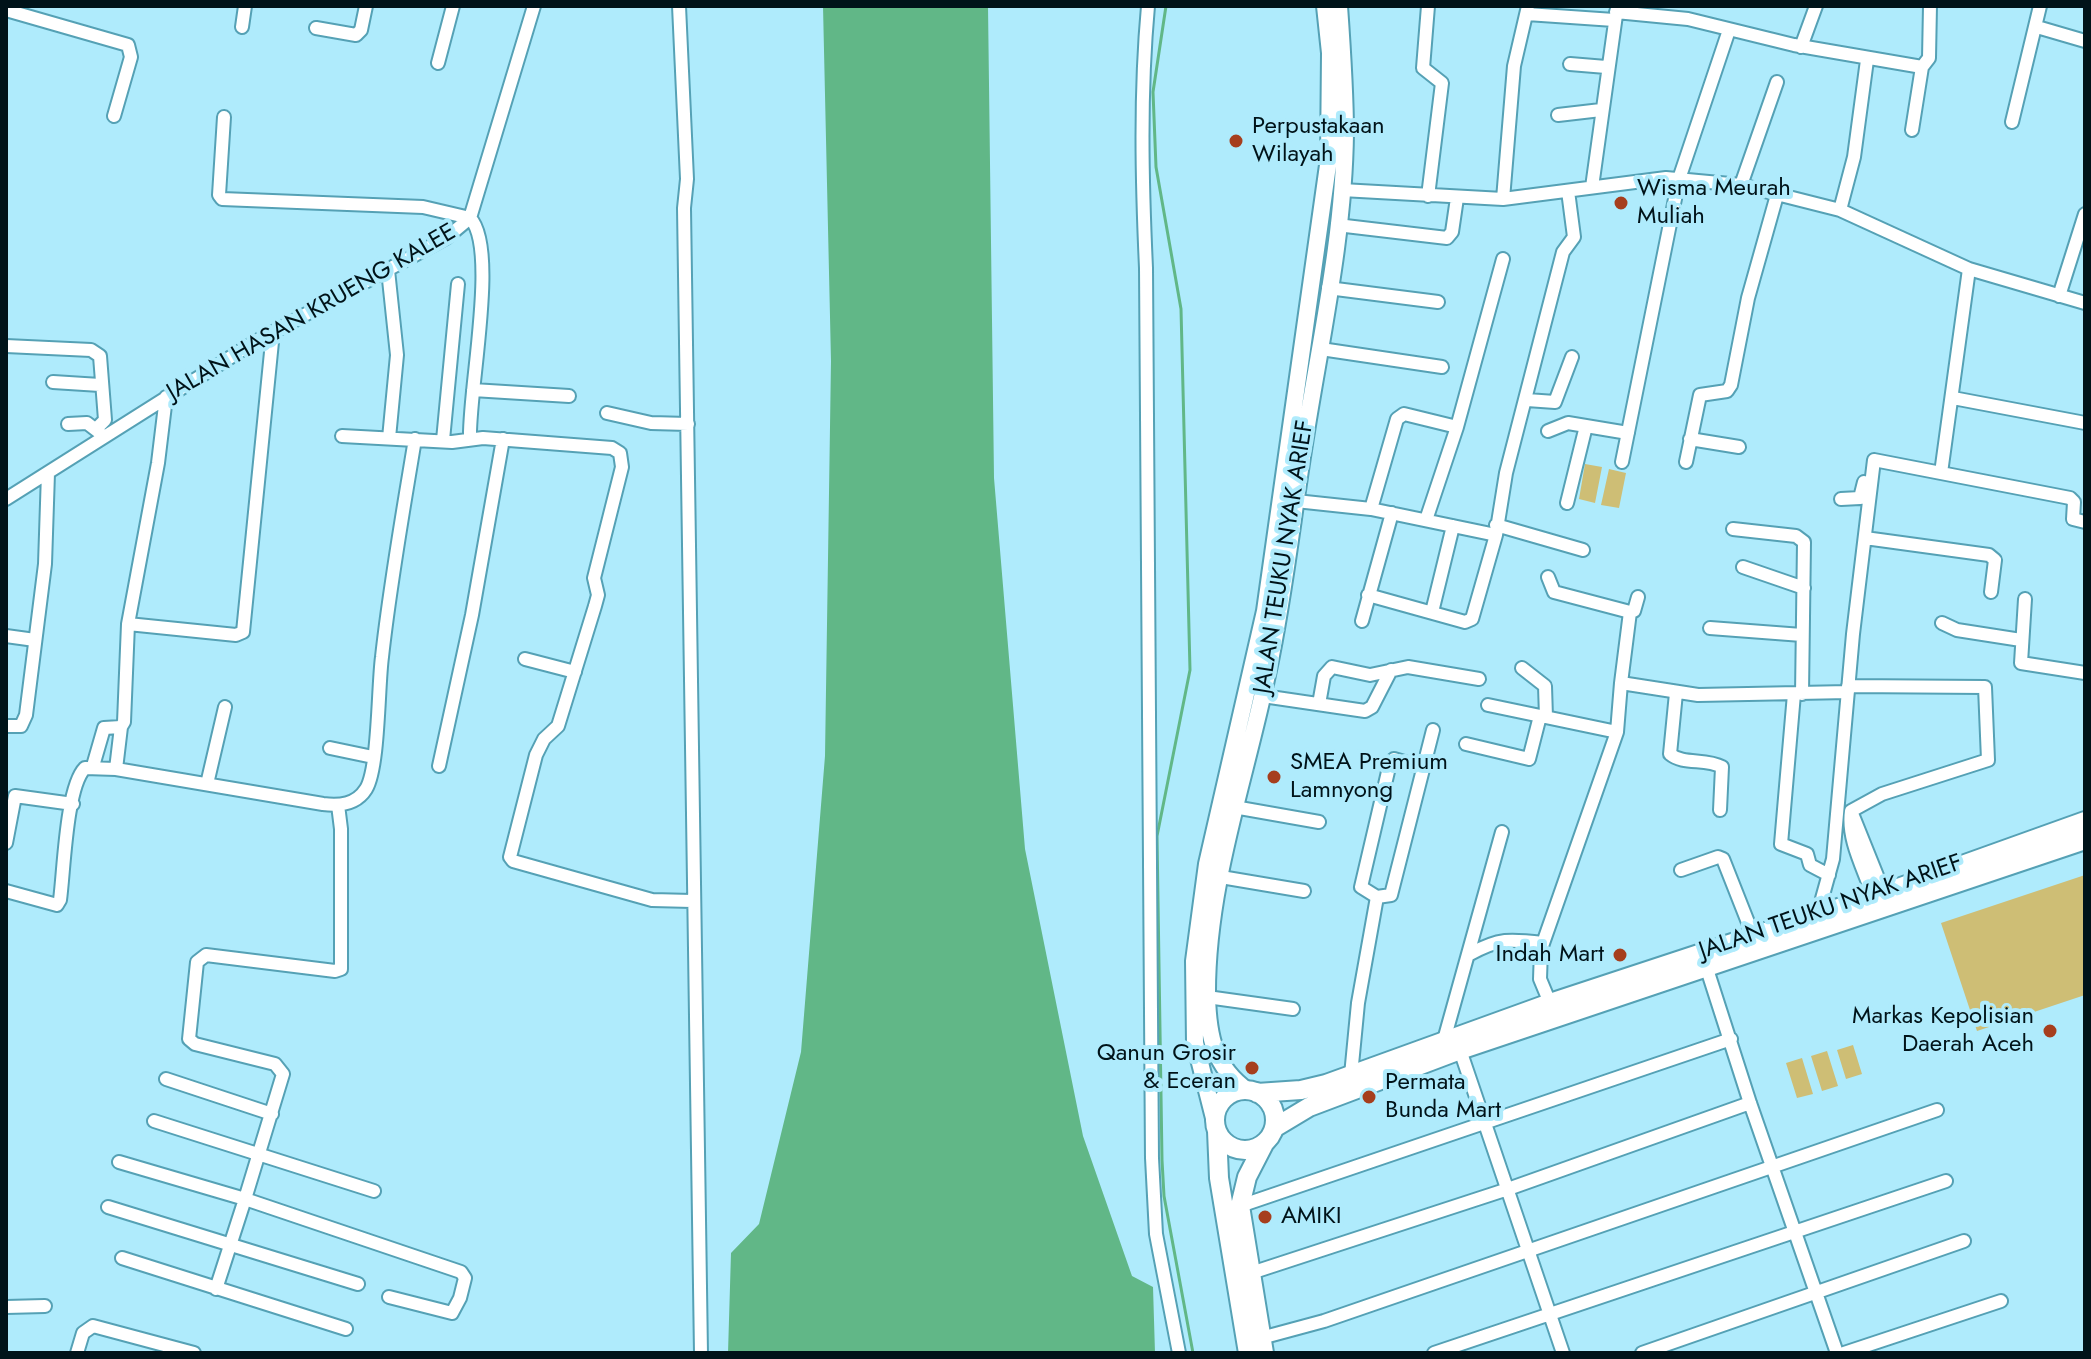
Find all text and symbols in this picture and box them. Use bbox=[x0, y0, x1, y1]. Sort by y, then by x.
place label: Perpustakaan Wilayah bbox=[1252, 113, 1385, 169]
marker: Perpustakaan Wilayah bbox=[1227, 132, 1245, 150]
place label: Wisma Meurah Muliah bbox=[1637, 175, 1791, 231]
marker: Wisma Meurah Muliah bbox=[1612, 194, 1630, 212]
street label: JALAN HASAN KRUENG KALEE bbox=[162, 218, 462, 408]
street label: JALAN TEUKU NYAK ARIEF bbox=[1249, 418, 1321, 696]
place label: SMEA Premium Lamnyong bbox=[1290, 749, 1448, 805]
marker: SMEA Premium Lamnyong bbox=[1265, 768, 1283, 786]
street label: JALAN TEUKU NYAK ARIEF bbox=[1696, 849, 1966, 967]
place label: Indah Mart bbox=[1496, 941, 1604, 969]
marker: Indah Mart bbox=[1611, 946, 1629, 964]
place label: Markas Kepolisian Daerah Aceh bbox=[1852, 1003, 2034, 1059]
marker: Markas Kepolisian Daerah Aceh bbox=[2041, 1022, 2059, 1040]
place label: Qanun Grosir & Eceran bbox=[1097, 1040, 1236, 1096]
marker: Qanun Grosir & Eceran bbox=[1243, 1059, 1261, 1077]
place label: Permata Bunda Mart bbox=[1385, 1069, 1501, 1125]
marker: Permata Bunda Mart bbox=[1360, 1088, 1378, 1106]
place label: AMIKI bbox=[1281, 1203, 1342, 1231]
marker: AMIKI bbox=[1256, 1208, 1274, 1226]

